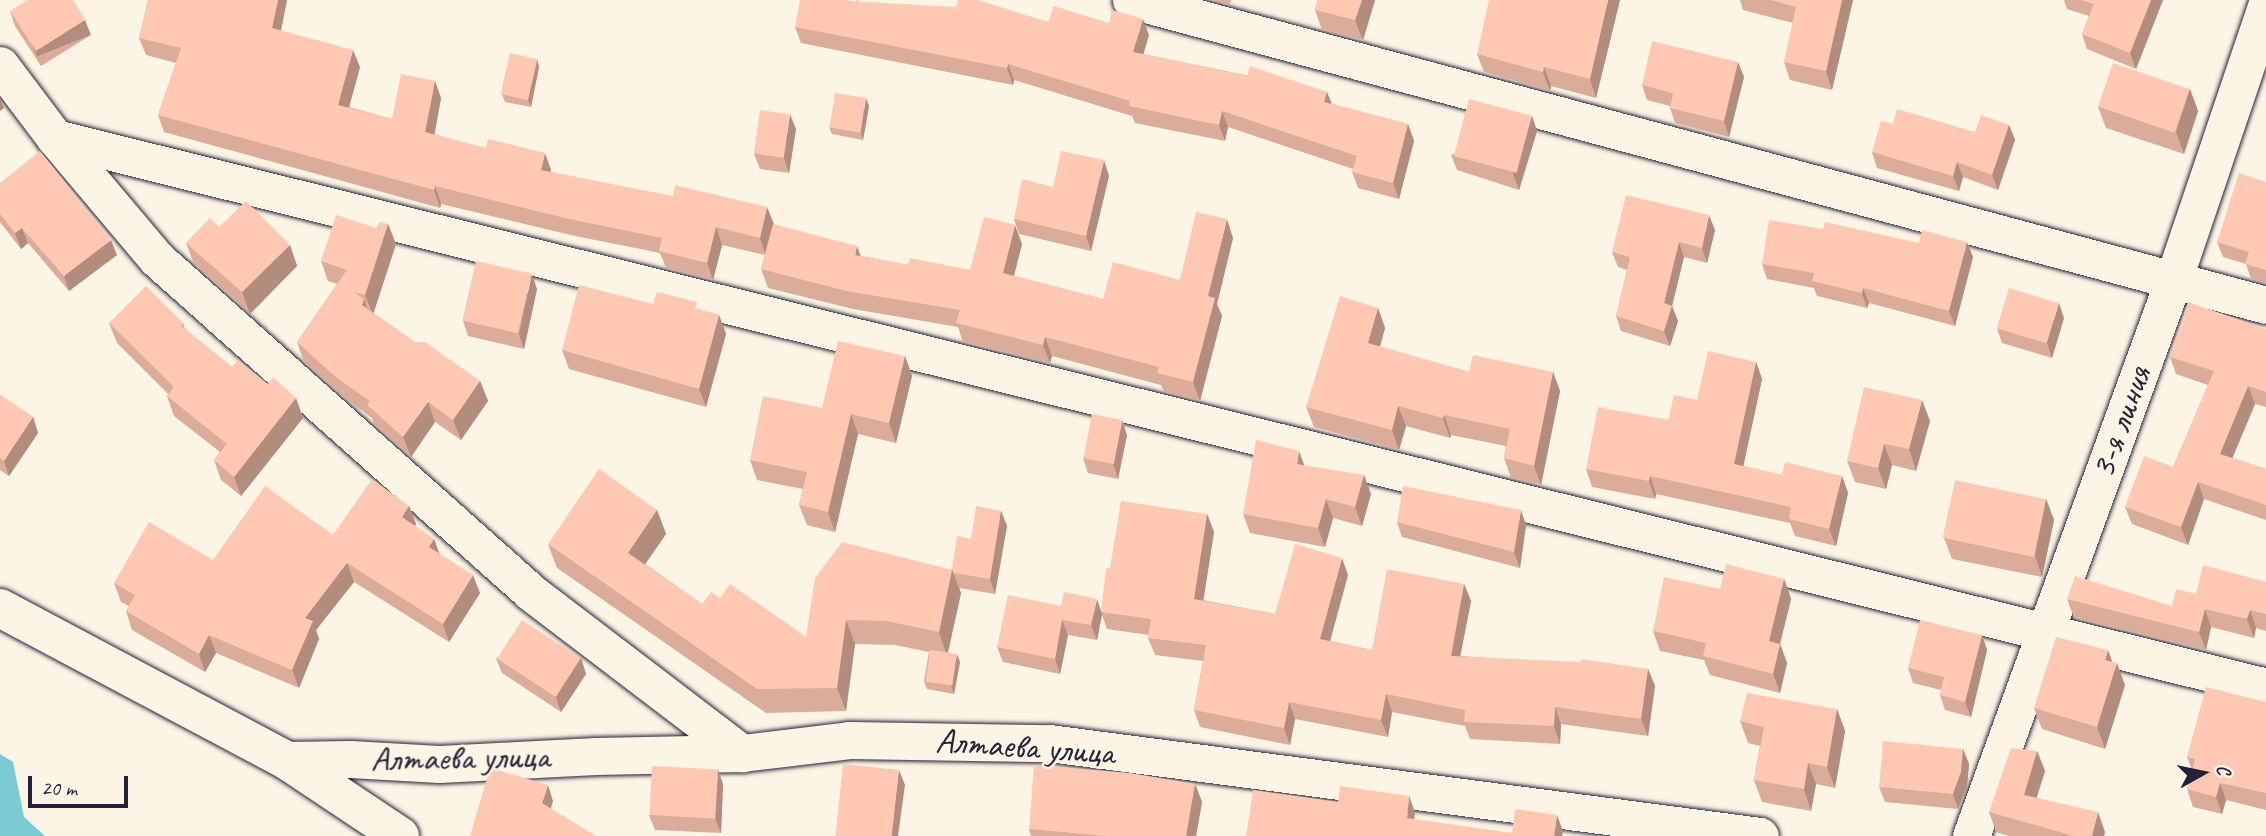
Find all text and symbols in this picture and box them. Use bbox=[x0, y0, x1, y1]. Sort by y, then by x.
street label: 3-я линия bbox=[2082, 361, 2160, 483]
street label: Алтаева улица bbox=[934, 720, 1116, 774]
street label: Алтаева улица bbox=[370, 735, 550, 781]
north arrow bbox=[2168, 738, 2238, 808]
scale bar bbox=[32, 762, 131, 806]
text: С bbox=[2211, 763, 2236, 776]
text: 20 m bbox=[41, 775, 77, 801]

